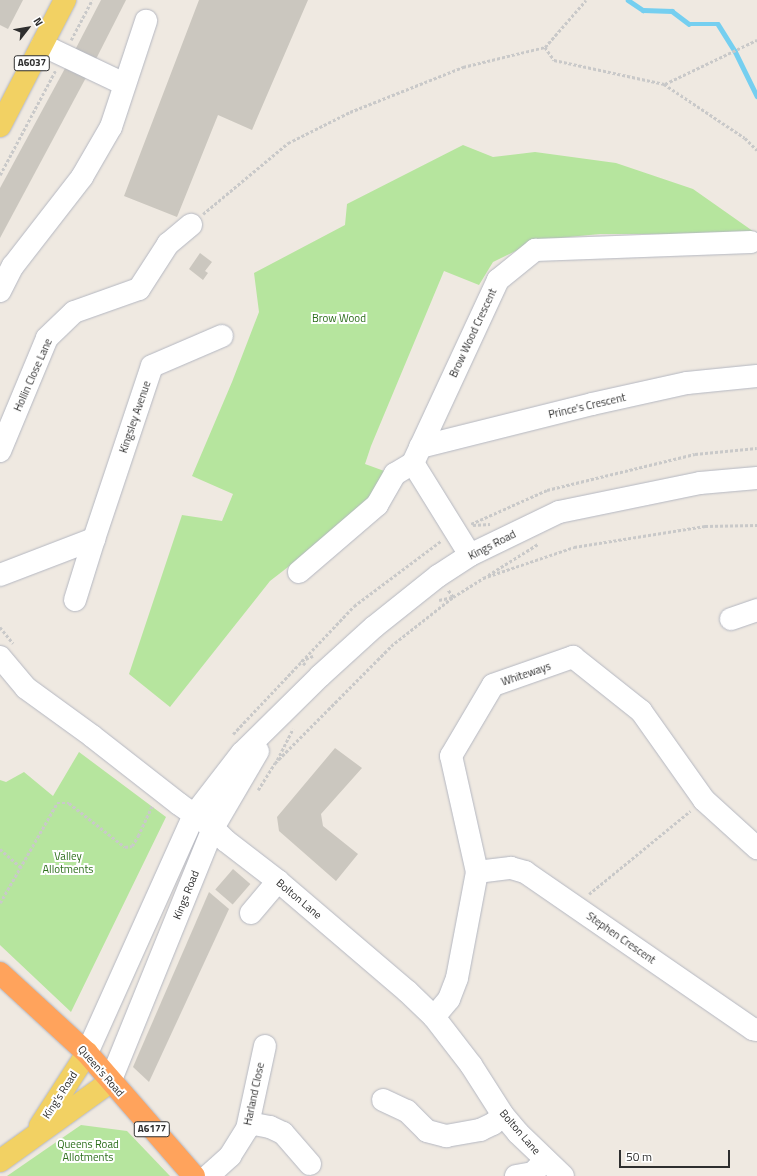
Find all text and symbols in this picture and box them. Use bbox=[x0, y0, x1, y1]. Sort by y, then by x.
north arrow bbox=[8, 8, 48, 48]
text: N bbox=[29, 14, 47, 29]
road number: A6037 bbox=[13, 55, 51, 71]
street label: Brow Wood Crescent bbox=[447, 286, 499, 380]
park label: Brow Wood bbox=[312, 311, 366, 325]
street label: Hollin Close Lane bbox=[11, 336, 55, 414]
street label: Kingsley Avenue bbox=[116, 379, 154, 455]
street label: Prince's Crescent bbox=[547, 391, 627, 421]
street label: Kings Road bbox=[466, 527, 518, 563]
street label: Whiteways bbox=[499, 659, 553, 689]
park label: Valley Allotments bbox=[43, 850, 93, 876]
street label: Kings Road bbox=[170, 869, 202, 921]
street label: Bolton Lane bbox=[274, 876, 324, 922]
street label: Stephen Crescent bbox=[584, 909, 658, 967]
street label: Queen's Road bbox=[75, 1043, 127, 1099]
street label: Harland Close bbox=[241, 1061, 267, 1127]
street label: King's Road bbox=[40, 1069, 80, 1121]
street label: Bolton Lane bbox=[497, 1107, 543, 1157]
road number: A6177 bbox=[133, 1121, 171, 1137]
park label: Queens Road Allotments bbox=[57, 1138, 119, 1164]
scale bar bbox=[621, 1142, 732, 1168]
text: 50 m bbox=[626, 1147, 652, 1166]

